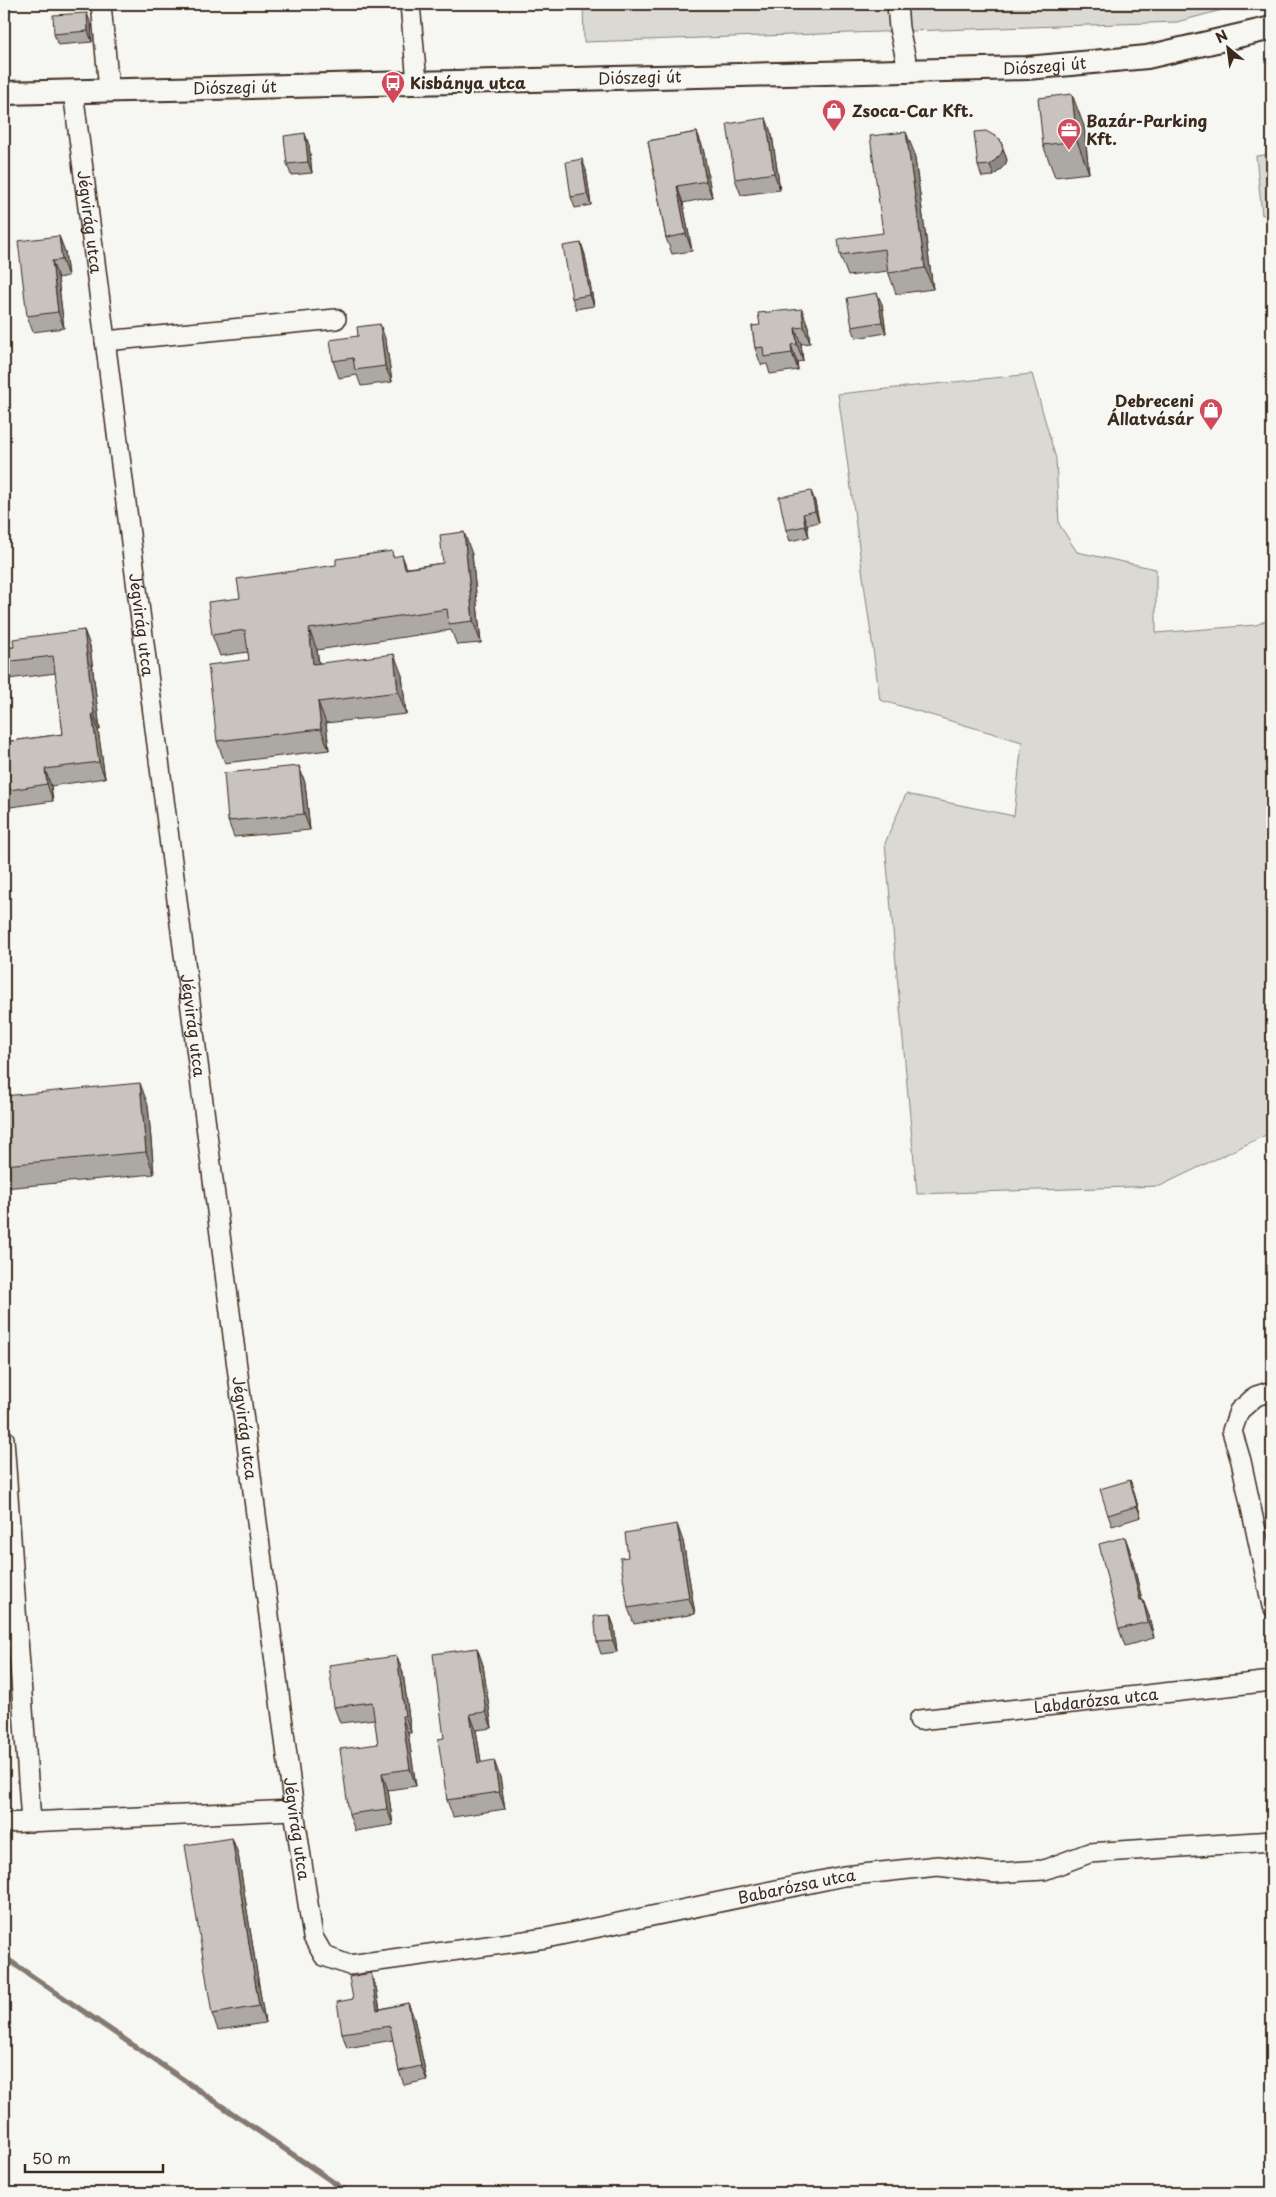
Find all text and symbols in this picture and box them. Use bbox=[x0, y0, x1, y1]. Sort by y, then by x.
north arrow bbox=[1204, 22, 1254, 72]
text: N bbox=[1212, 24, 1231, 48]
street label: Diószegi út bbox=[1003, 50, 1088, 80]
street label: Diószegi út bbox=[598, 63, 682, 89]
bus stop icon: Kisbánya utca bbox=[380, 70, 406, 104]
place label: Kisbánya utca bbox=[410, 70, 526, 94]
street label: Diószegi út bbox=[193, 73, 277, 99]
shop icon: Zsoca-Car Kft. bbox=[821, 98, 847, 132]
place label: Zsoca-Car Kft. bbox=[852, 98, 973, 122]
place label: Bazár-Parking Kft. bbox=[1086, 108, 1208, 150]
office icon: Bazár-Parking Kft. bbox=[1056, 117, 1082, 151]
street label: Jégvirág utca bbox=[72, 169, 109, 275]
place label: Debreceni Állatvásár bbox=[1106, 388, 1195, 430]
shop icon: Debreceni Állatvásár bbox=[1198, 397, 1224, 431]
street label: Jégvirág utca bbox=[124, 572, 161, 677]
street label: Jégvirág utca bbox=[176, 972, 213, 1078]
street label: Jégvirág utca bbox=[227, 1375, 264, 1481]
street label: Labdarózsa utca bbox=[1032, 1681, 1159, 1718]
street label: Jégvirág utca bbox=[279, 1776, 317, 1882]
street label: Babarózsa utca bbox=[735, 1862, 857, 1909]
scale bar bbox=[25, 2142, 162, 2174]
text: 50 m bbox=[32, 2146, 71, 2169]

